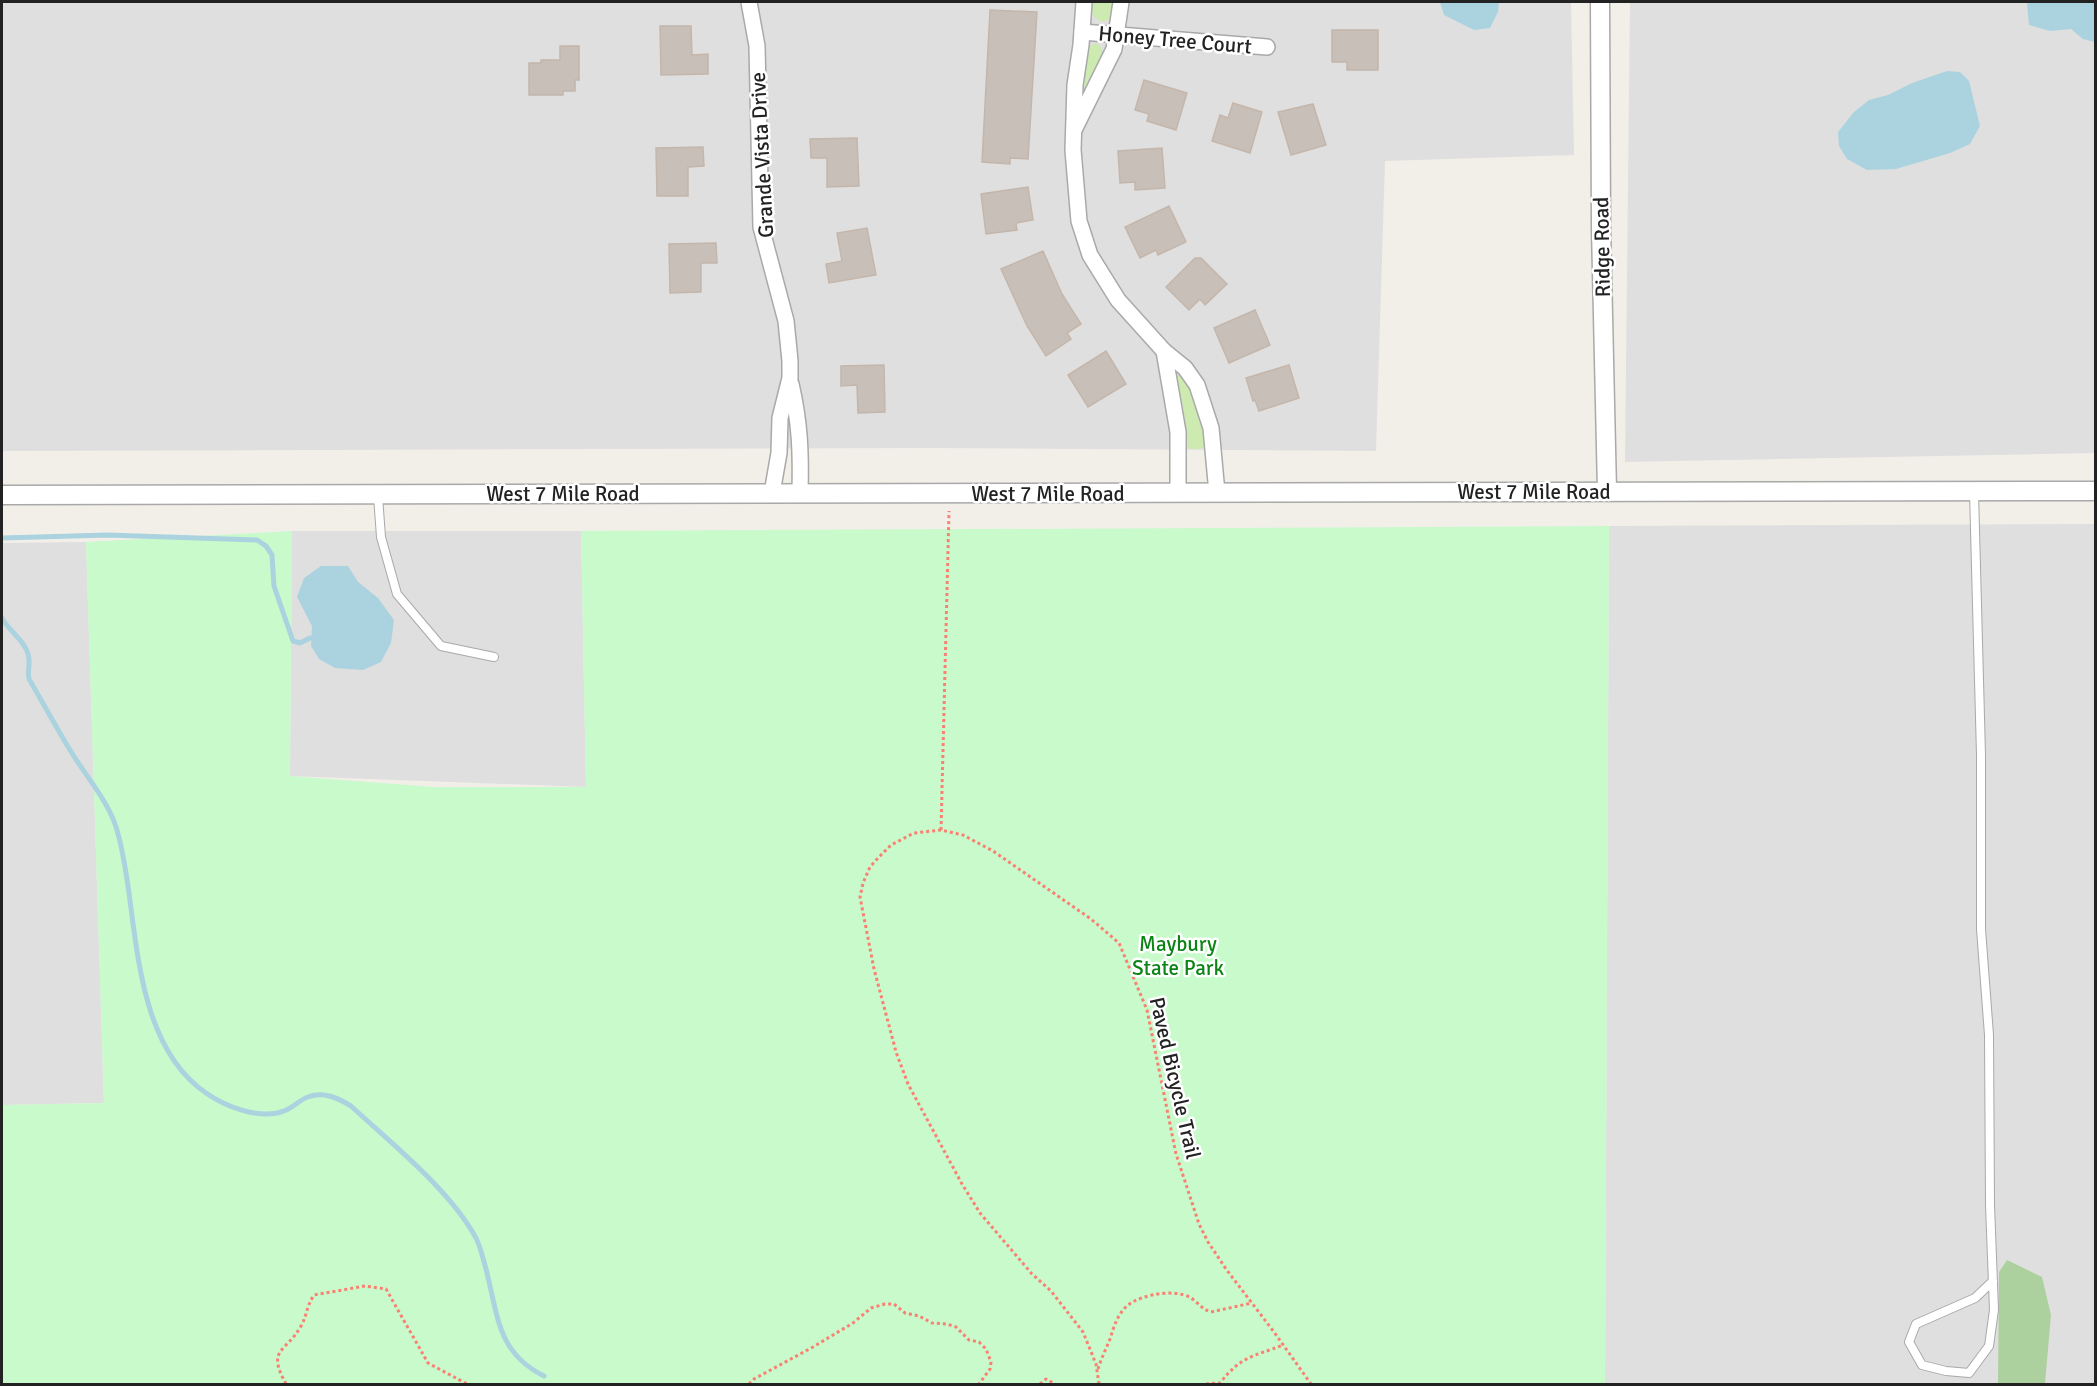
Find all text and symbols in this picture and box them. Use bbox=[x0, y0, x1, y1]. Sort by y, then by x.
street label: Honey Tree Court bbox=[1097, 20, 1253, 60]
street label: Grande Vista Drive bbox=[745, 71, 779, 239]
street label: Ridge Road bbox=[1588, 196, 1616, 298]
street label: West 7 Mile Road bbox=[1457, 479, 1611, 505]
street label: West 7 Mile Road bbox=[486, 481, 640, 507]
street label: West 7 Mile Road bbox=[971, 481, 1125, 507]
park label: Maybury State Park bbox=[1132, 931, 1225, 981]
street label: Paved Bicycle Trail bbox=[1144, 994, 1206, 1162]

